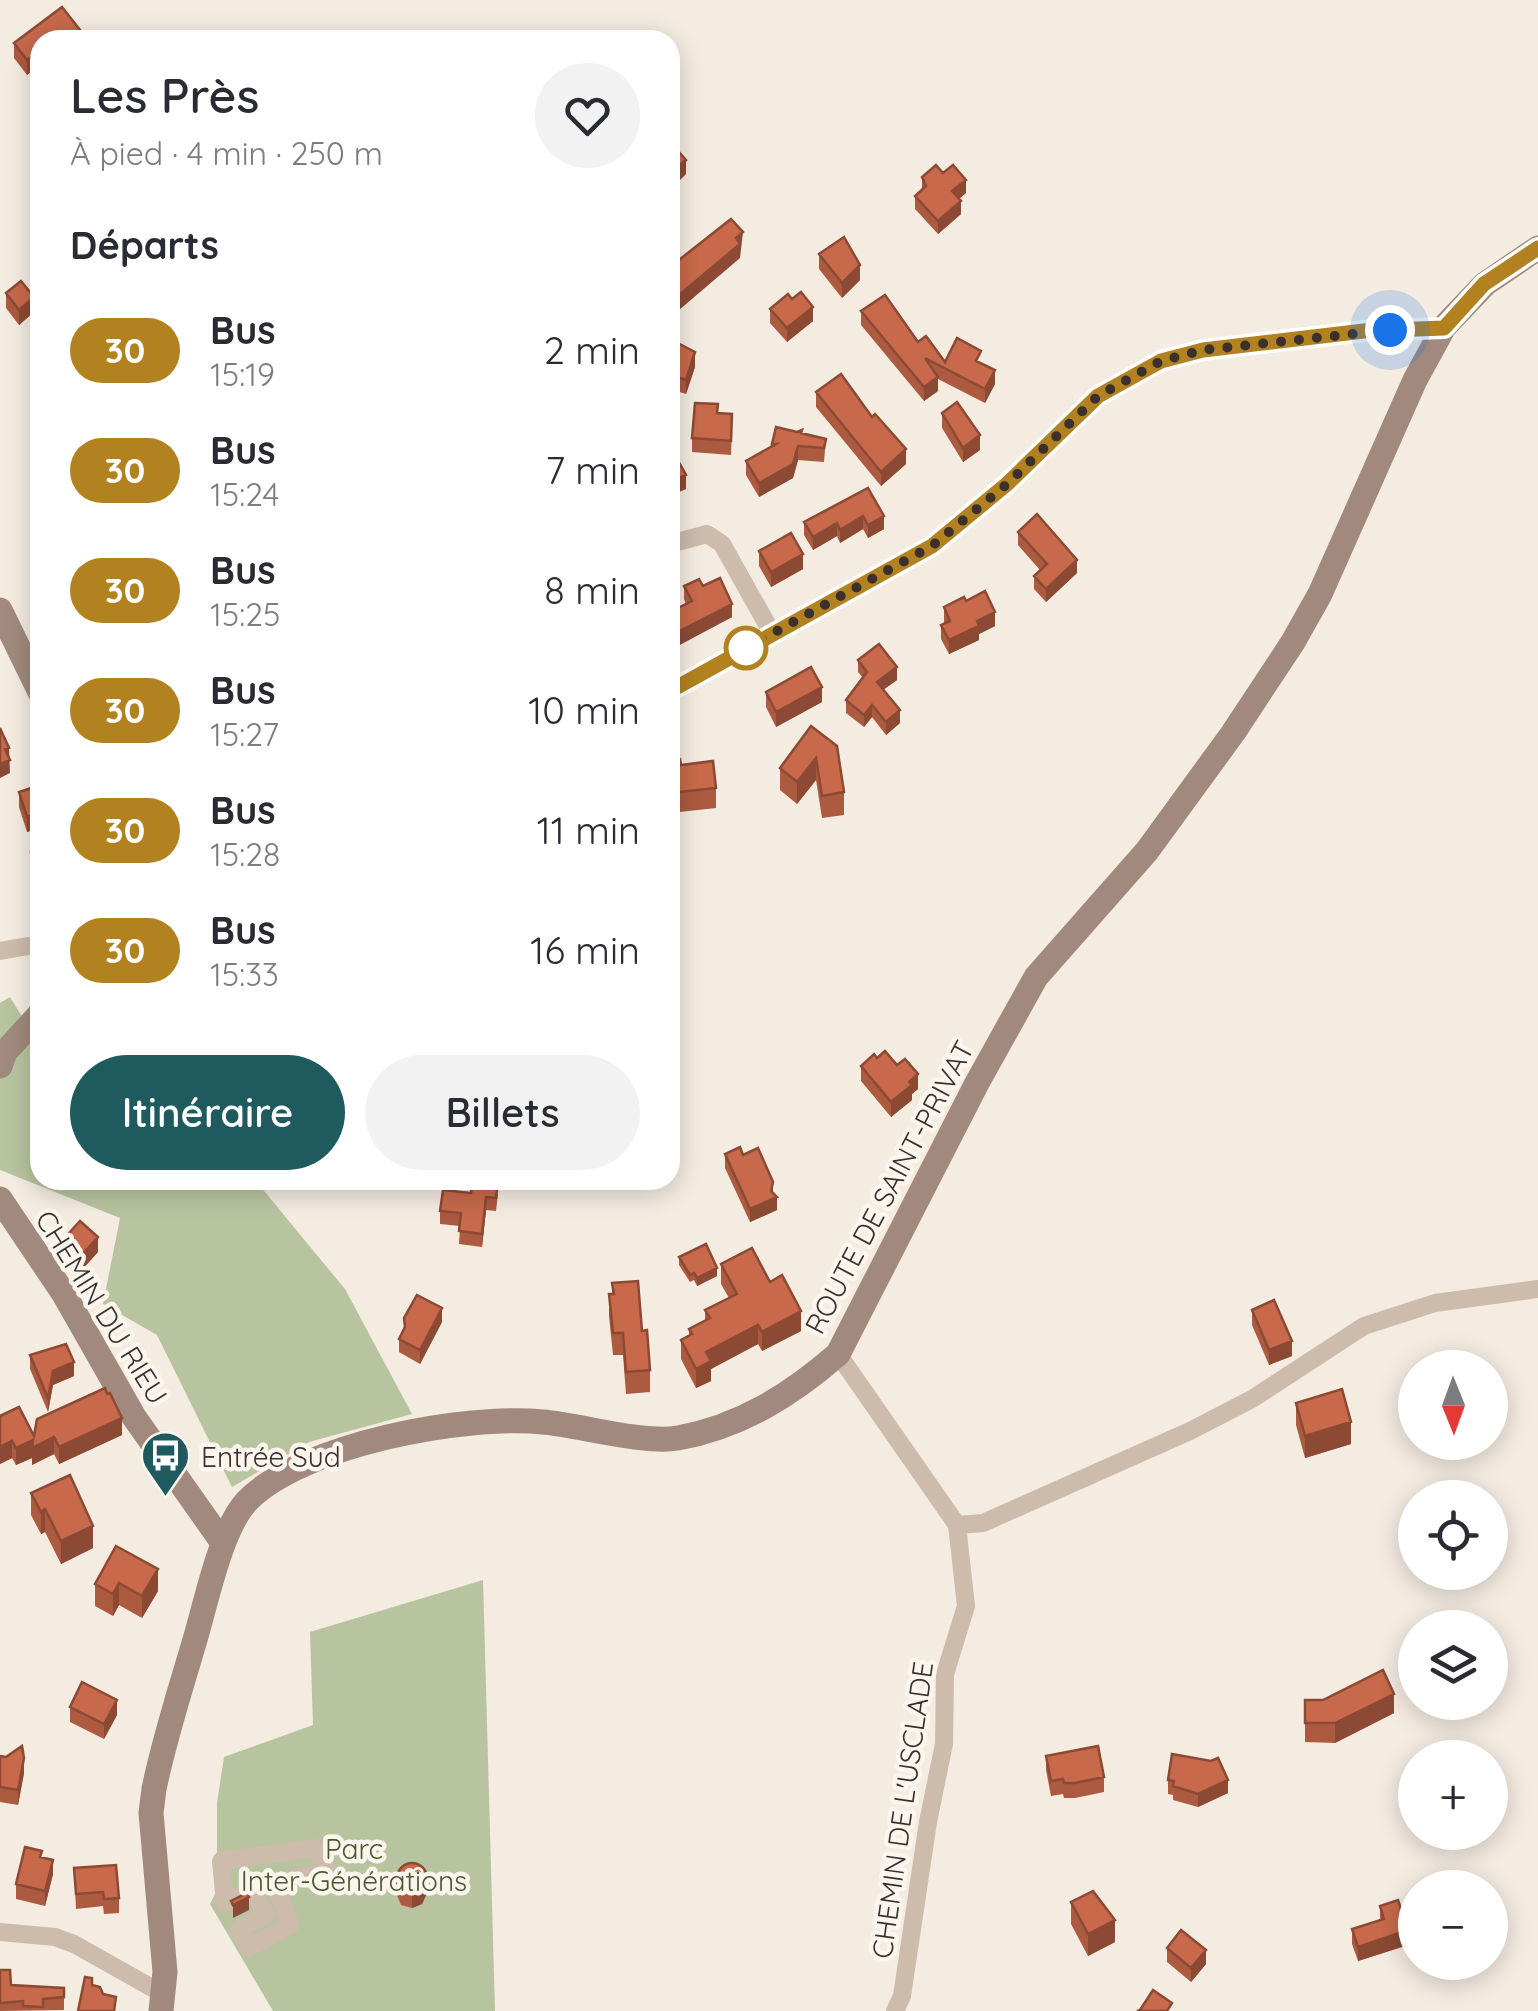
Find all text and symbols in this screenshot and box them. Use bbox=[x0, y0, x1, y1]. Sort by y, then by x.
button: heart bbox=[535, 63, 640, 168]
text: Les Près bbox=[70, 65, 259, 125]
text: À pied · 4 min · 250 m bbox=[70, 133, 383, 173]
text: Départs bbox=[70, 221, 219, 269]
your location bbox=[1365, 305, 1415, 355]
text: Bus bbox=[210, 306, 276, 354]
text: 2 min bbox=[544, 326, 640, 374]
text: 30 bbox=[105, 328, 145, 372]
text: 15:19 bbox=[210, 354, 275, 394]
text: Bus bbox=[210, 426, 276, 474]
text: 7 min bbox=[545, 446, 640, 494]
text: 30 bbox=[105, 448, 145, 492]
text: 15:24 bbox=[210, 474, 279, 514]
text: Bus bbox=[210, 546, 276, 594]
text: 8 min bbox=[544, 566, 640, 614]
text: 30 bbox=[105, 568, 145, 612]
text: 15:25 bbox=[210, 594, 280, 634]
unlabelled marker bbox=[725, 627, 767, 669]
text: Bus bbox=[210, 666, 276, 714]
text: 10 min bbox=[528, 686, 640, 734]
text: 30 bbox=[105, 688, 145, 732]
text: 15:27 bbox=[210, 714, 279, 754]
text: Bus bbox=[210, 786, 276, 834]
text: 11 min bbox=[537, 806, 640, 854]
text: 30 bbox=[105, 808, 145, 852]
text: 15:28 bbox=[210, 834, 280, 874]
text: Bus bbox=[210, 906, 276, 954]
text: 16 min bbox=[530, 926, 640, 974]
text: 30 bbox=[105, 928, 145, 972]
text: 15:33 bbox=[210, 954, 279, 994]
street label: ROUTE DE SAINT-PRIVAT bbox=[797, 1034, 981, 1340]
button: Itinéraire bbox=[70, 1055, 345, 1170]
button: Billets bbox=[365, 1055, 640, 1170]
street label: CHEMIN DU RIEU bbox=[28, 1204, 176, 1410]
north arrow bbox=[1398, 1350, 1508, 1460]
map controls bbox=[1398, 1350, 1508, 1980]
bus stop icon: Entrée Sud bbox=[140, 1430, 192, 1498]
place label: Entrée Sud bbox=[201, 1439, 341, 1474]
button: locate bbox=[1398, 1480, 1508, 1590]
button: layers bbox=[1398, 1610, 1508, 1720]
street label: CHEMIN DE L'USCLADE bbox=[864, 1659, 940, 1961]
button: + bbox=[1398, 1740, 1508, 1850]
park label: Parc Inter-Générations bbox=[241, 1831, 467, 1898]
button: − bbox=[1398, 1870, 1508, 1980]

